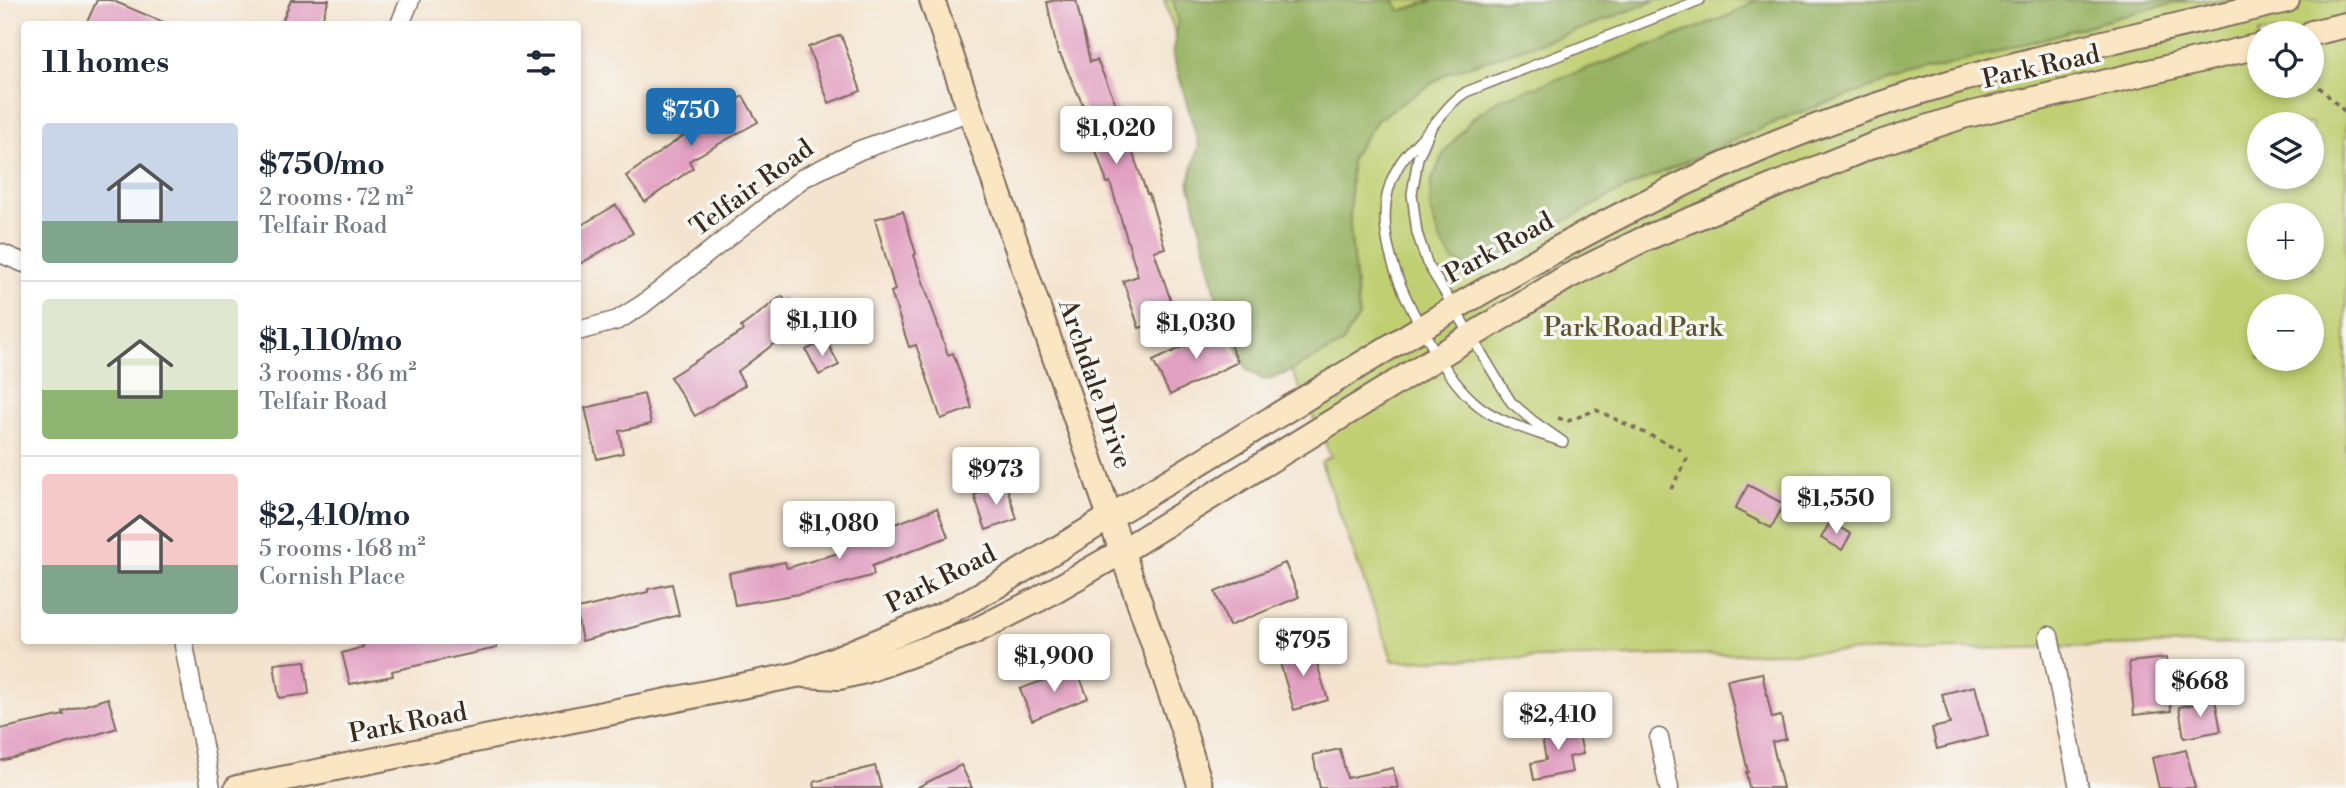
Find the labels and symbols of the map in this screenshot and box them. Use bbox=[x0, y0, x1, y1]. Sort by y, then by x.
street label: Park Road bbox=[1979, 38, 2103, 96]
pin: $750 bbox=[650, 88, 732, 148]
pin: $1,020 bbox=[1059, 106, 1173, 166]
street label: Telfair Road bbox=[684, 132, 820, 243]
street label: Park Road bbox=[1439, 205, 1559, 291]
street label: Archdale Drive bbox=[1051, 294, 1139, 473]
pin: $1,110 bbox=[765, 298, 879, 358]
pin: $1,030 bbox=[1139, 302, 1253, 361]
park label: Park Road Park bbox=[1543, 312, 1724, 344]
pin: $973 bbox=[955, 448, 1037, 507]
pin: $1,550 bbox=[1779, 476, 1893, 536]
pin: $1,080 bbox=[782, 502, 896, 561]
street label: Park Road bbox=[880, 537, 1002, 620]
pin: $795 bbox=[1262, 618, 1344, 678]
pin: $1,900 bbox=[997, 634, 1111, 694]
pin: $668 bbox=[2159, 660, 2241, 719]
pin: $2,410 bbox=[1501, 692, 1615, 752]
street label: Park Road bbox=[346, 696, 470, 750]

